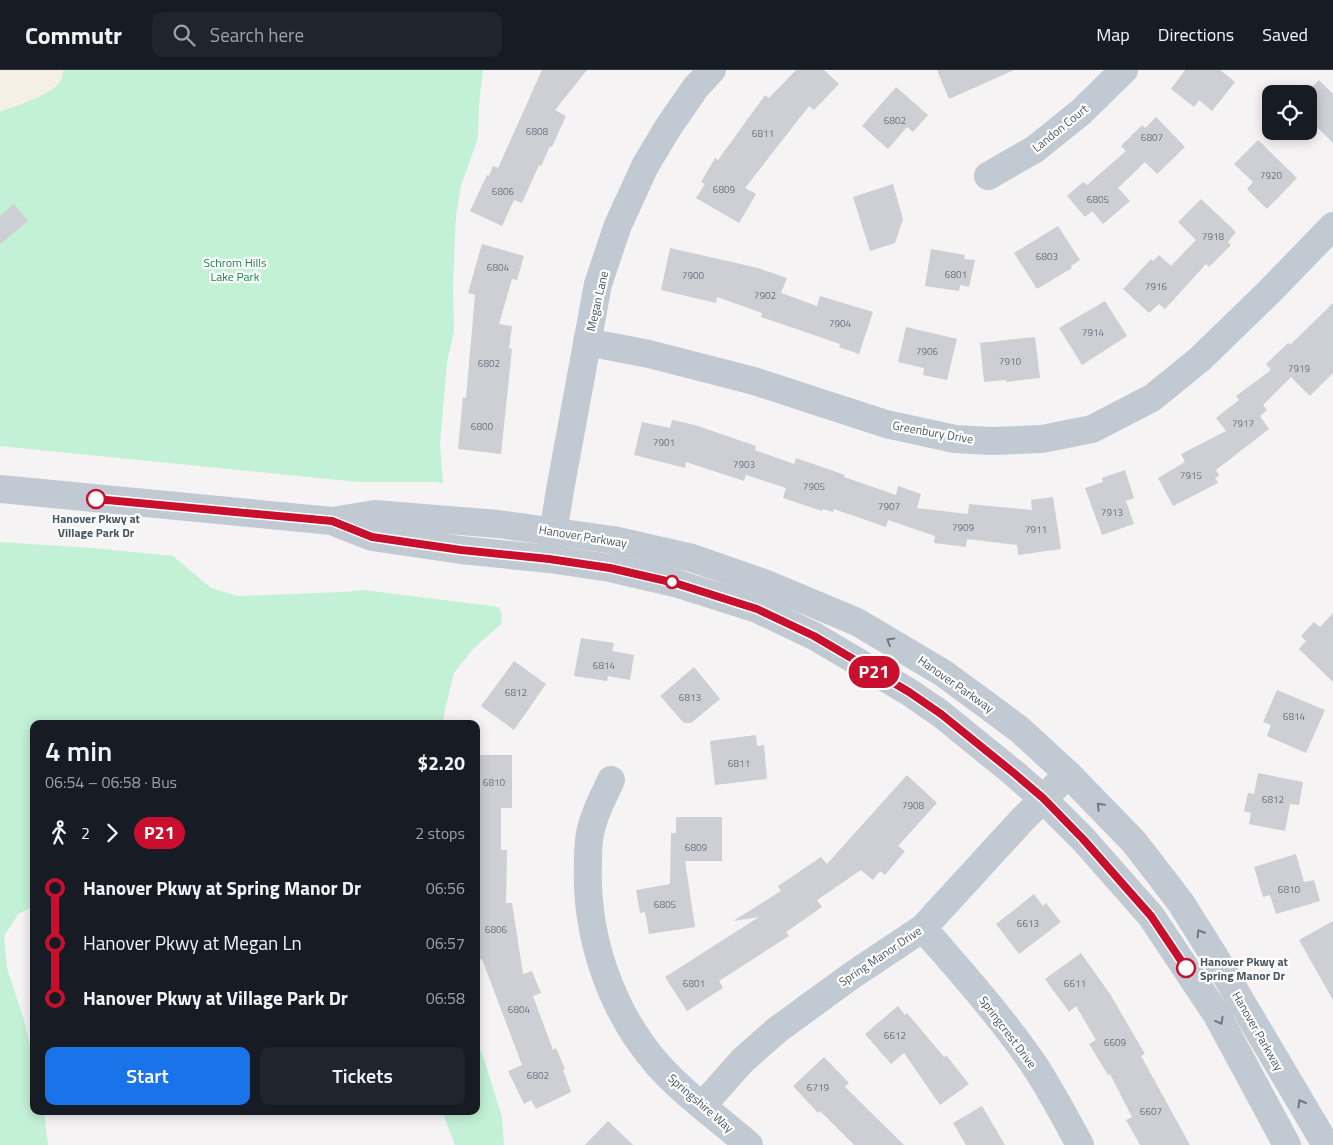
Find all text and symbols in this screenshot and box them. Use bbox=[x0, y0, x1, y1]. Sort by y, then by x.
search box bbox=[152, 12, 502, 57]
text: Commutr bbox=[25, 17, 122, 53]
text: Search here bbox=[210, 20, 304, 49]
icon: search bbox=[170, 21, 198, 49]
text: Map bbox=[1096, 21, 1130, 48]
text: Directions bbox=[1158, 21, 1234, 48]
text: Saved bbox=[1262, 21, 1308, 48]
map controls bbox=[1262, 85, 1317, 140]
button: locate bbox=[1262, 85, 1317, 140]
street label: Landon Court bbox=[1028, 99, 1093, 157]
house number: 6802 bbox=[884, 113, 906, 128]
house number: 6808 bbox=[526, 124, 549, 139]
house number: 6811 bbox=[752, 126, 774, 141]
house number: 6807 bbox=[1141, 130, 1163, 145]
house number: 7920 bbox=[1260, 168, 1283, 183]
house number: 6809 bbox=[713, 182, 736, 197]
house number: 6806 bbox=[492, 184, 515, 199]
house number: 6805 bbox=[1087, 192, 1110, 207]
house number: 7918 bbox=[1202, 229, 1225, 244]
house number: 6803 bbox=[1036, 249, 1058, 264]
park label: Schrom Hills Lake Park bbox=[203, 253, 267, 286]
house number: 6804 bbox=[487, 260, 510, 275]
house number: 6801 bbox=[945, 267, 967, 282]
house number: 7900 bbox=[682, 268, 705, 283]
street label: Megan Lane bbox=[581, 269, 613, 333]
house number: 7916 bbox=[1145, 279, 1168, 294]
house number: 7902 bbox=[754, 288, 776, 303]
house number: 7904 bbox=[829, 316, 852, 331]
house number: 7914 bbox=[1082, 325, 1105, 340]
house number: 7906 bbox=[916, 344, 939, 359]
house number: 7910 bbox=[999, 354, 1022, 369]
house number: 6802 bbox=[478, 356, 500, 371]
house number: 7919 bbox=[1288, 361, 1311, 376]
street label: Greenbury Drive bbox=[891, 416, 975, 448]
house number: 7917 bbox=[1232, 416, 1254, 431]
house number: 6800 bbox=[471, 419, 494, 434]
house number: 7901 bbox=[653, 435, 675, 450]
house number: 7903 bbox=[733, 457, 755, 472]
house number: 7915 bbox=[1180, 468, 1203, 483]
house number: 7905 bbox=[803, 479, 826, 494]
marker: Hanover Pkwy at Village Park Dr bbox=[86, 489, 106, 509]
house number: 7907 bbox=[878, 499, 900, 514]
house number: 7913 bbox=[1101, 505, 1123, 520]
place label: Hanover Pkwy at Village Park Dr bbox=[52, 509, 141, 542]
street label: Hanover Parkway bbox=[538, 520, 629, 552]
house number: 7909 bbox=[952, 520, 975, 535]
house number: 7911 bbox=[1025, 522, 1047, 537]
unlabelled marker bbox=[665, 575, 679, 589]
one-way arrow bbox=[887, 638, 896, 648]
street label: Hanover Parkway bbox=[914, 651, 998, 717]
line badge: P21 bbox=[845, 656, 903, 688]
house number: 6814 bbox=[593, 658, 616, 673]
text: P21 bbox=[859, 658, 889, 685]
house number: 6812 bbox=[505, 685, 527, 700]
house number: 6813 bbox=[679, 690, 701, 705]
house number: 6814 bbox=[1283, 709, 1306, 724]
text: 4 min bbox=[45, 729, 112, 772]
text: $2.20 bbox=[418, 748, 465, 777]
house number: 6811 bbox=[728, 756, 750, 771]
text: 06:54 – 06:58 · Bus bbox=[45, 770, 177, 794]
house number: 6810 bbox=[483, 775, 506, 790]
house number: 6812 bbox=[1262, 792, 1284, 807]
house number: 7908 bbox=[902, 798, 925, 813]
one-way arrow bbox=[1097, 803, 1106, 812]
icon: walk bbox=[45, 819, 73, 847]
icon: forward bbox=[98, 819, 126, 847]
text: P21 bbox=[144, 819, 175, 846]
text: 2 bbox=[81, 821, 90, 845]
text: 2 stops bbox=[415, 821, 465, 845]
house number: 6809 bbox=[685, 840, 708, 855]
text: Hanover Pkwy at Spring Manor Dr bbox=[83, 873, 361, 902]
text: 06:56 bbox=[426, 876, 465, 900]
house number: 6810 bbox=[1278, 882, 1301, 897]
house number: 6805 bbox=[654, 897, 677, 912]
house number: 6613 bbox=[1017, 916, 1039, 931]
street label: Spring Manor Drive bbox=[835, 921, 925, 991]
house number: 6806 bbox=[485, 922, 508, 937]
text: Hanover Pkwy at Megan Ln bbox=[83, 928, 302, 957]
one-way arrow bbox=[1196, 930, 1206, 939]
text: 06:57 bbox=[426, 931, 465, 955]
place label: Hanover Pkwy at Spring Manor Dr bbox=[1200, 952, 1289, 985]
marker: Hanover Pkwy at Spring Manor Dr bbox=[1176, 958, 1196, 978]
house number: 6801 bbox=[683, 976, 705, 991]
house number: 6611 bbox=[1064, 976, 1086, 991]
text: Hanover Pkwy at Village Park Dr bbox=[83, 983, 348, 1012]
text: 06:58 bbox=[426, 986, 465, 1010]
street label: Hanover Parkway bbox=[1227, 988, 1289, 1075]
street label: Springcrest Drive bbox=[974, 992, 1042, 1072]
house number: 6804 bbox=[508, 1002, 531, 1017]
one-way arrow bbox=[1214, 1015, 1224, 1024]
house number: 6612 bbox=[884, 1028, 906, 1043]
house number: 6609 bbox=[1104, 1035, 1127, 1050]
button: Start bbox=[45, 1047, 250, 1105]
button: Tickets bbox=[260, 1047, 465, 1105]
house number: 6802 bbox=[527, 1068, 549, 1083]
street label: Springshire Way bbox=[664, 1069, 738, 1137]
house number: 6719 bbox=[807, 1080, 830, 1095]
one-way arrow bbox=[1297, 1100, 1307, 1109]
house number: 6607 bbox=[1140, 1104, 1162, 1119]

